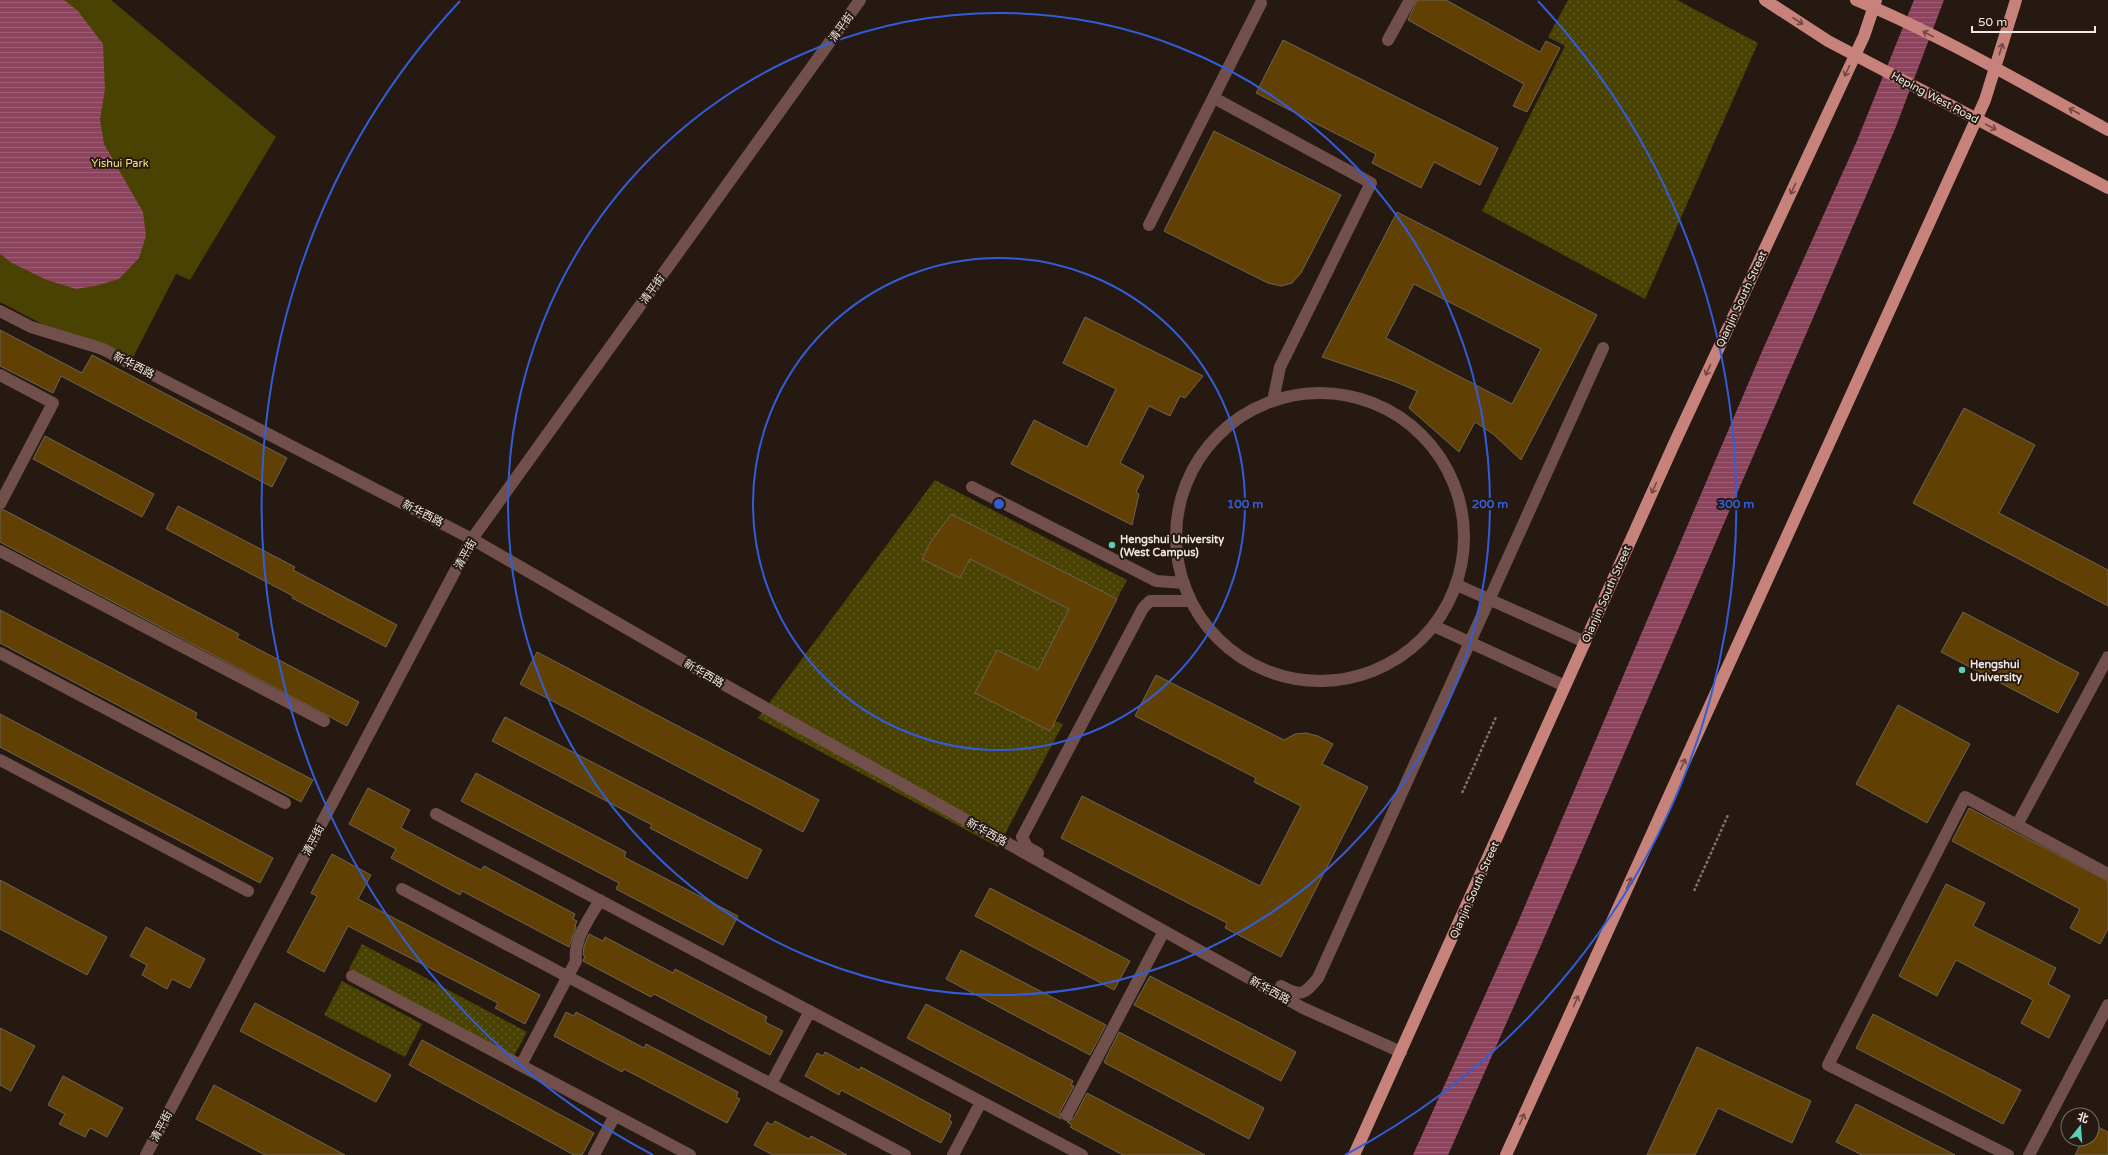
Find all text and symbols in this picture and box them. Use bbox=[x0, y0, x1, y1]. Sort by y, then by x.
scale bar bbox=[1972, 8, 2095, 34]
street label: 清平街 bbox=[826, 10, 856, 44]
text: 50 m bbox=[1978, 15, 2007, 29]
one-way arrow bbox=[1792, 17, 1803, 25]
one-way arrow bbox=[1922, 30, 1934, 37]
one-way arrow bbox=[1998, 43, 2005, 56]
one-way arrow bbox=[1843, 65, 1851, 77]
street label: Heping West Road bbox=[1889, 69, 1981, 126]
one-way arrow bbox=[2068, 107, 2080, 115]
one-way arrow bbox=[1985, 123, 1997, 131]
park label: Yishui Park bbox=[91, 157, 149, 170]
one-way arrow bbox=[1789, 182, 1796, 194]
street label: Qianjin South Street bbox=[1713, 249, 1770, 349]
street label: 清平街 bbox=[637, 272, 667, 306]
street label: 新华西路 bbox=[111, 350, 156, 381]
one-way arrow bbox=[1704, 364, 1711, 376]
one-way arrow bbox=[1650, 482, 1657, 494]
centre of rings bbox=[992, 497, 1006, 511]
text: 100 m bbox=[1227, 497, 1263, 511]
text: 200 m bbox=[1472, 497, 1508, 511]
text: 300 m bbox=[1718, 497, 1754, 511]
street label: 新华西路 bbox=[400, 498, 445, 529]
place label: Hengshui University (West Campus) bbox=[1120, 533, 1224, 560]
street label: 清平街 bbox=[452, 537, 479, 572]
marker: Hengshui University (West Campus) bbox=[1107, 540, 1117, 550]
street label: Qianjin South Street bbox=[1579, 544, 1634, 645]
street label: 新华西路 bbox=[681, 657, 726, 690]
place label: Hengshui University bbox=[1970, 658, 2022, 685]
marker: Hengshui University bbox=[1957, 665, 1967, 675]
one-way arrow bbox=[1680, 759, 1687, 771]
street label: 新华西路 bbox=[964, 816, 1009, 849]
street label: 清平街 bbox=[300, 823, 327, 858]
street label: Qianjin South Street bbox=[1447, 840, 1502, 941]
one-way arrow bbox=[1626, 877, 1634, 889]
street label: 新华西路 bbox=[1247, 974, 1292, 1007]
one-way arrow bbox=[1573, 996, 1580, 1008]
north arrow bbox=[2060, 1107, 2100, 1147]
street label: 清平街 bbox=[148, 1109, 175, 1144]
text: 北 bbox=[2076, 1110, 2090, 1126]
one-way arrow bbox=[1519, 1114, 1526, 1126]

